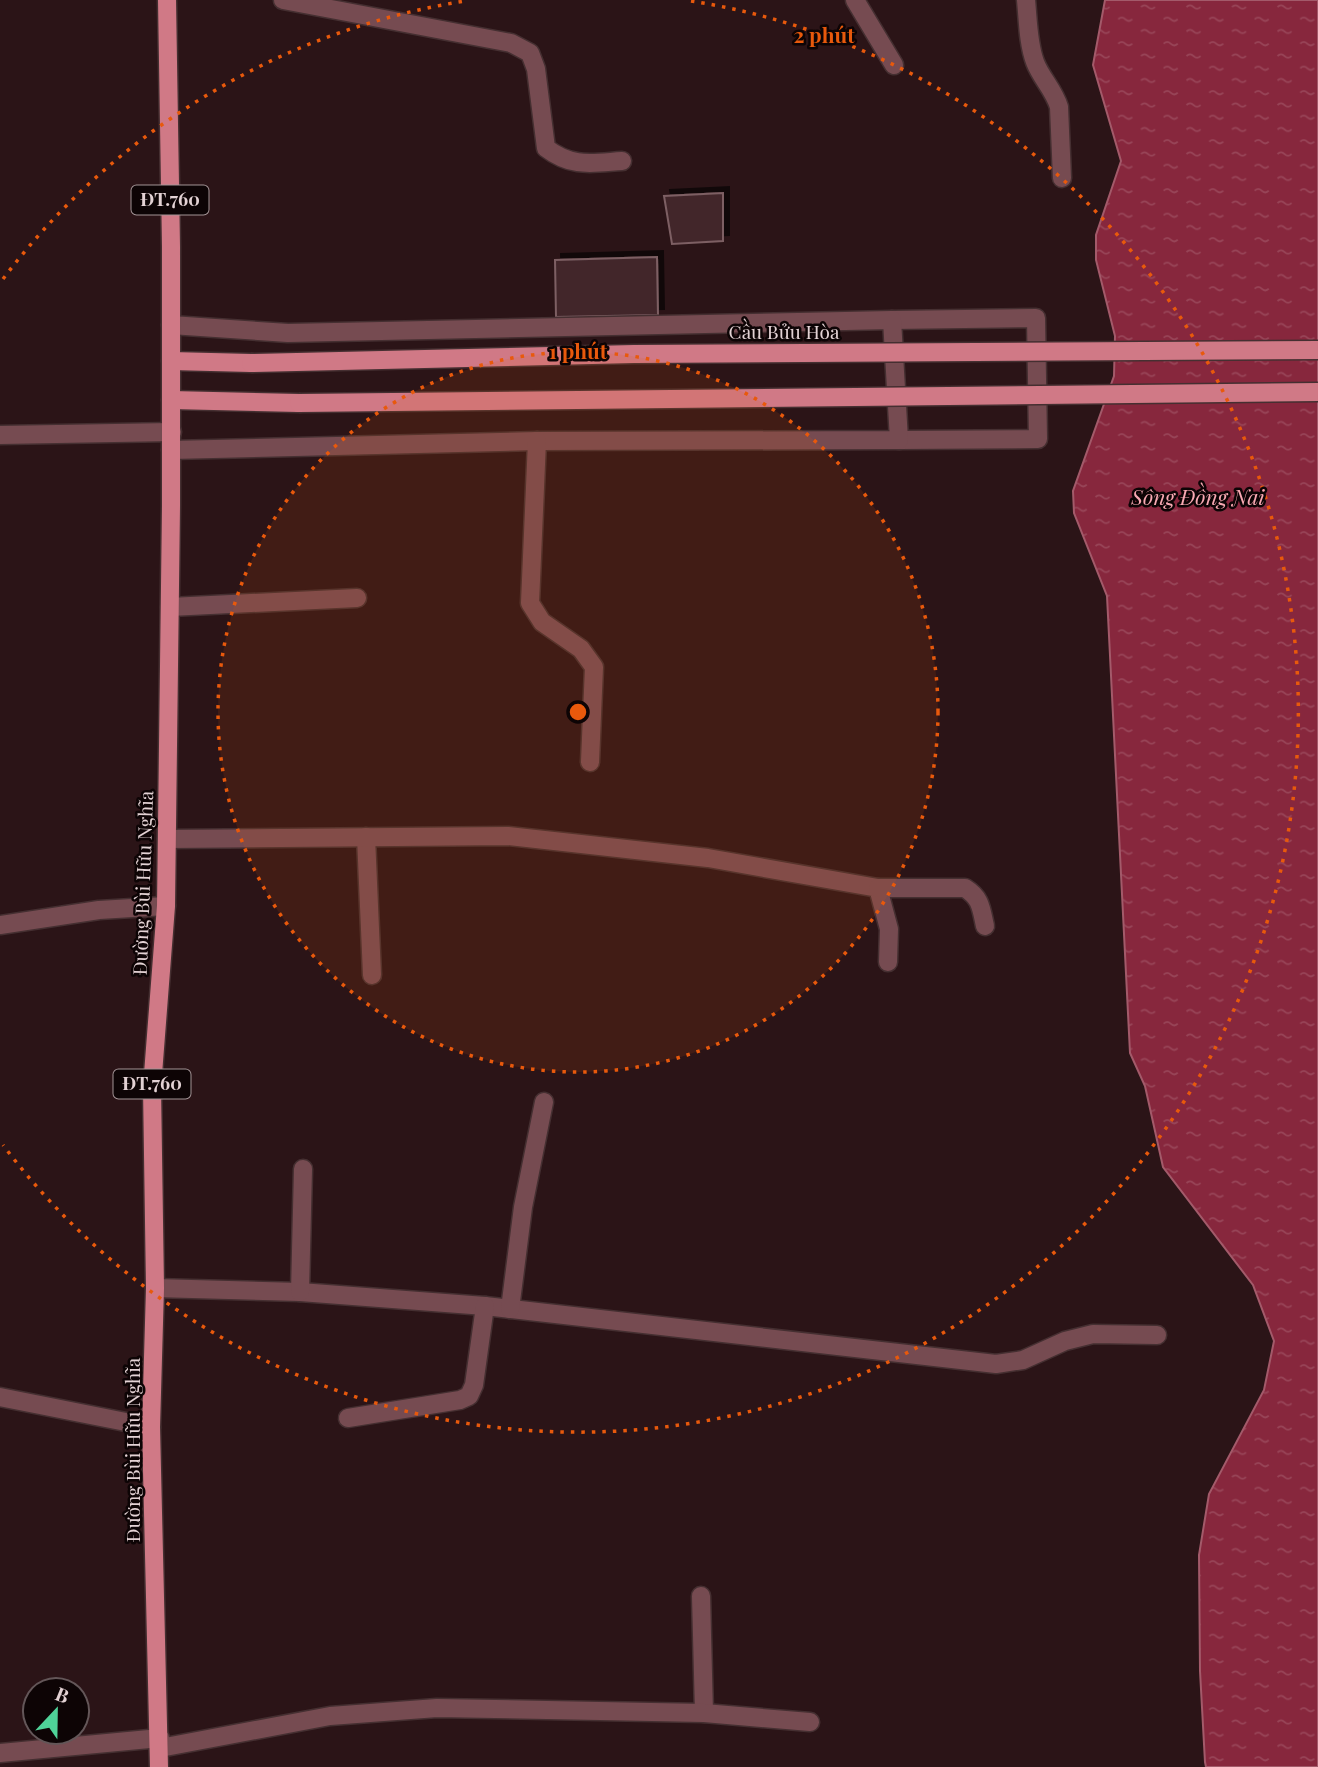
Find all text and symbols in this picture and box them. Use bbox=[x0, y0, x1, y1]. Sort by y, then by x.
text: 2 phút bbox=[793, 20, 855, 48]
road number: ĐT.760 bbox=[132, 186, 208, 215]
street label: Cầu Bửu Hòa bbox=[729, 318, 840, 344]
text: 1 phút bbox=[549, 336, 608, 364]
water label: Sông Đồng Nai bbox=[1130, 482, 1265, 510]
centre of rings bbox=[566, 700, 590, 724]
street label: Đường Bùi Hữu Nghĩa bbox=[126, 790, 158, 976]
road number: ĐT.760 bbox=[114, 1070, 190, 1098]
street label: Đường Bùi Hữu Nghĩa bbox=[119, 1357, 145, 1542]
north arrow bbox=[21, 1676, 91, 1746]
text: B bbox=[52, 1680, 74, 1709]

